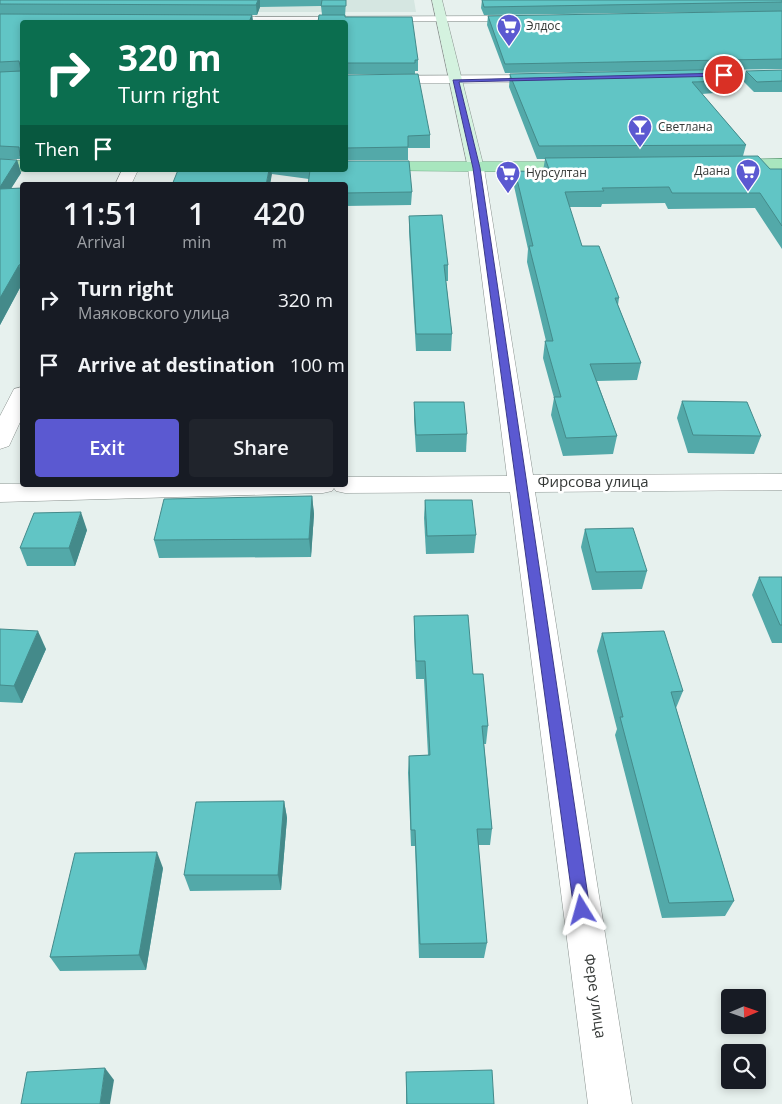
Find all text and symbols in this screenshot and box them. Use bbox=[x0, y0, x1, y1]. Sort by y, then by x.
supermarket icon: Элдос bbox=[496, 13, 522, 47]
place label: Элдос bbox=[526, 17, 561, 34]
text: 320 m bbox=[118, 34, 222, 81]
icon: right bbox=[35, 40, 100, 105]
pin bbox=[703, 54, 745, 96]
icon: arrive bbox=[710, 61, 738, 89]
text: Turn right bbox=[118, 79, 220, 109]
bar icon: Светлана bbox=[627, 114, 653, 148]
place label: Светлана bbox=[658, 118, 713, 135]
icon: arrive bbox=[89, 135, 117, 163]
text: Then bbox=[35, 136, 79, 162]
supermarket icon: Даана bbox=[735, 158, 761, 192]
supermarket icon: Нурсултан bbox=[495, 160, 521, 194]
place label: Даана bbox=[694, 162, 730, 179]
place label: Нурсултан bbox=[526, 164, 587, 181]
text: 11:51 bbox=[63, 193, 140, 234]
text: 1 bbox=[188, 193, 205, 234]
text: 420 bbox=[254, 193, 305, 234]
text: Arrival bbox=[77, 231, 125, 253]
text: min bbox=[182, 231, 211, 253]
text: m bbox=[272, 231, 287, 253]
text: Turn right bbox=[78, 276, 173, 302]
icon: right bbox=[35, 286, 63, 314]
text: 320 m bbox=[278, 287, 333, 313]
text: Маяковского улица bbox=[78, 302, 230, 324]
icon: arrive bbox=[35, 351, 63, 379]
text: Arrive at destination bbox=[78, 352, 275, 378]
text: 100 m bbox=[290, 352, 345, 378]
button: Exit bbox=[35, 419, 179, 477]
button: Share bbox=[189, 419, 333, 477]
street label: Фирсова улица bbox=[537, 471, 649, 491]
position arrow bbox=[555, 883, 607, 935]
street label: Фере улица bbox=[580, 952, 612, 1039]
north arrow bbox=[721, 989, 766, 1034]
map controls bbox=[721, 989, 766, 1089]
button: search bbox=[721, 1044, 766, 1089]

